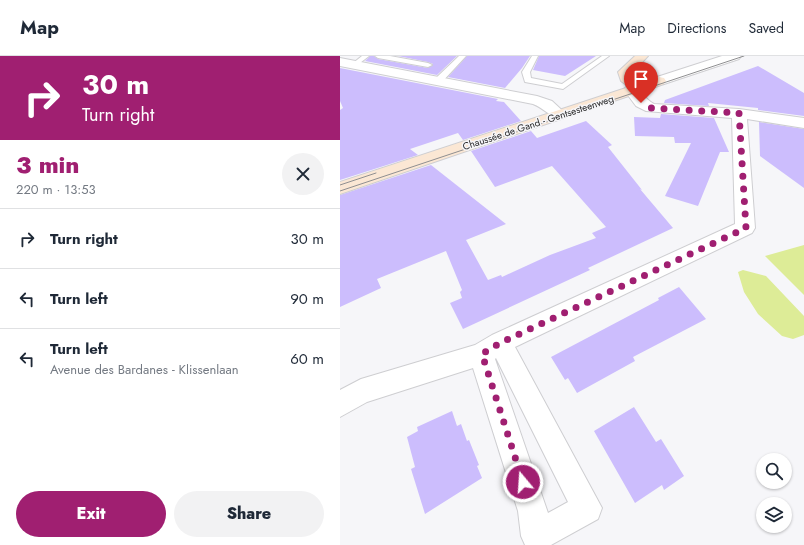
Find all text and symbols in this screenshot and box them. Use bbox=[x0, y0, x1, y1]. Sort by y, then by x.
text: Map bbox=[20, 14, 59, 41]
text: Map bbox=[619, 18, 645, 38]
text: Directions bbox=[667, 18, 727, 38]
text: Saved bbox=[749, 18, 784, 38]
pin bbox=[624, 62, 658, 103]
text: 30 m bbox=[82, 64, 149, 105]
icon: arrive bbox=[630, 68, 652, 90]
icon: right bbox=[16, 72, 68, 124]
street label: Chaussée de Gand - Gentsesteenweg bbox=[461, 91, 616, 154]
text: Turn right bbox=[82, 102, 154, 128]
text: 3 min bbox=[16, 147, 80, 182]
button: close bbox=[282, 153, 324, 195]
text: 220 m · 13:53 bbox=[16, 180, 96, 199]
icon: right bbox=[16, 228, 38, 250]
text: Turn right bbox=[50, 228, 118, 250]
text: 30 m bbox=[291, 228, 324, 250]
icon: left bbox=[16, 288, 38, 310]
text: Turn left bbox=[50, 288, 108, 310]
text: 90 m bbox=[290, 288, 324, 310]
text: Turn left bbox=[50, 338, 108, 360]
icon: left bbox=[16, 348, 38, 370]
text: 60 m bbox=[290, 348, 324, 370]
text: Avenue des Bardanes - Klissenlaan bbox=[50, 360, 239, 379]
map controls bbox=[756, 453, 792, 533]
button: search bbox=[756, 453, 792, 489]
position arrow bbox=[502, 461, 544, 503]
button: Exit bbox=[16, 491, 166, 537]
button: Share bbox=[174, 491, 324, 537]
button: layers bbox=[756, 497, 792, 533]

